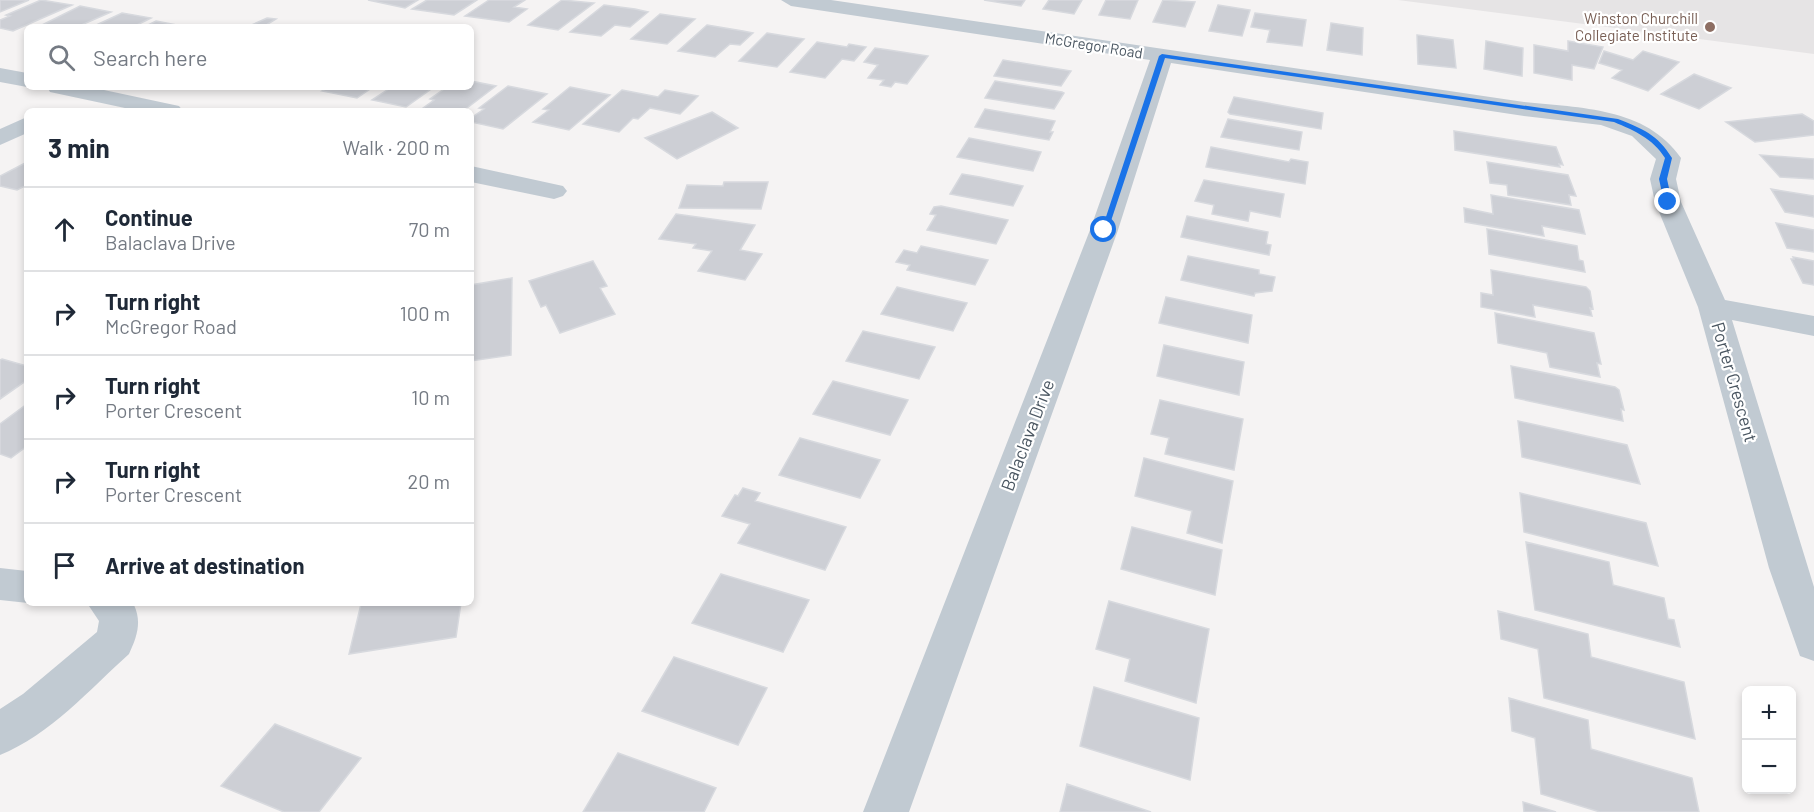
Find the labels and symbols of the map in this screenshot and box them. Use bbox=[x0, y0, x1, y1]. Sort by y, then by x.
place label: Winston Churchill Collegiate Institute bbox=[1575, 9, 1698, 44]
marker: Winston Churchill Collegiate Institute bbox=[1703, 20, 1717, 34]
street label: McGregor Road bbox=[1044, 28, 1144, 62]
route end bbox=[1654, 188, 1680, 214]
route start bbox=[1090, 216, 1116, 242]
street label: Porter Crescent bbox=[1707, 320, 1763, 444]
street label: Balaclava Drive bbox=[996, 376, 1058, 494]

